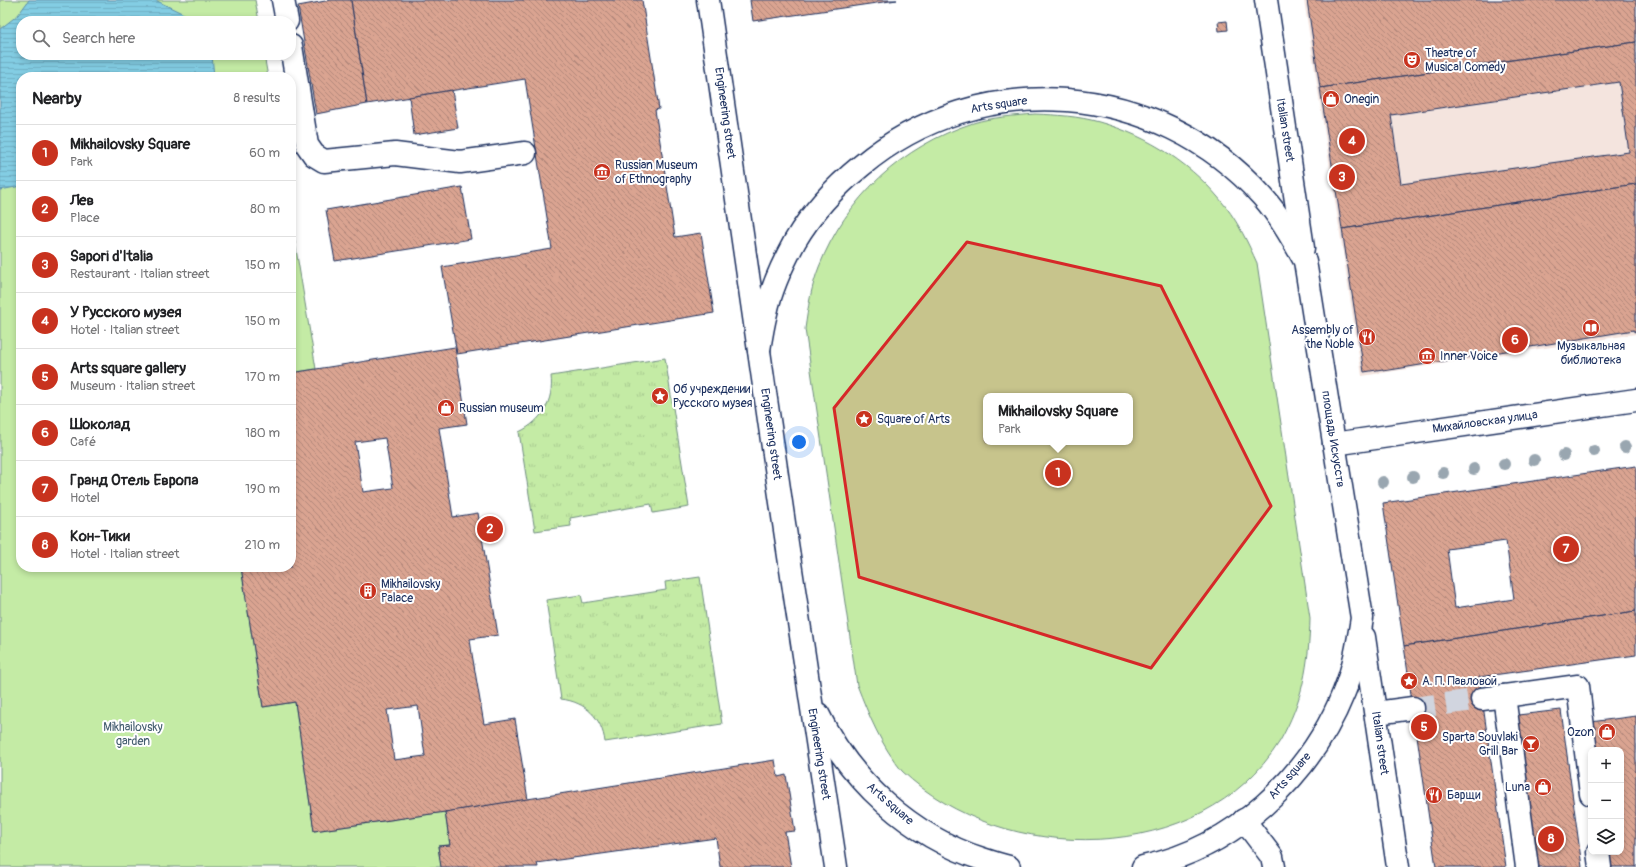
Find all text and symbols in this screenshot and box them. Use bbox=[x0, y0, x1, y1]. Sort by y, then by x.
search box bbox=[16, 16, 296, 60]
icon: search bbox=[30, 27, 52, 49]
text: Search here bbox=[62, 29, 135, 48]
place label: Theatre of Musical Comedy bbox=[1425, 46, 1505, 75]
theatre icon: Theatre of Musical Comedy bbox=[1402, 50, 1422, 70]
street label: Engineering street bbox=[711, 66, 739, 160]
text: Nearby bbox=[32, 88, 81, 109]
shop icon: Onegin bbox=[1321, 89, 1341, 109]
text: 8 results bbox=[234, 90, 280, 106]
place label: Onegin bbox=[1344, 92, 1379, 107]
street label: Arts square bbox=[969, 93, 1029, 117]
street label: Italian street bbox=[1273, 97, 1297, 163]
pin: 4 bbox=[1339, 126, 1365, 156]
text: Mikhailovsky Square bbox=[70, 135, 190, 154]
text: 1 bbox=[42, 145, 48, 161]
text: 60 m bbox=[249, 145, 280, 161]
text: Park bbox=[70, 154, 93, 170]
place label: Russian Museum of Ethnography bbox=[615, 158, 698, 187]
museum icon: Russian Museum of Ethnography bbox=[592, 162, 612, 182]
pin: 3 bbox=[1329, 162, 1355, 192]
text: Лев bbox=[70, 191, 94, 210]
text: 2 bbox=[41, 201, 49, 217]
text: 80 m bbox=[250, 201, 280, 217]
text: Place bbox=[70, 210, 99, 226]
text: Sapori d'Italia bbox=[70, 247, 153, 266]
text: 3 bbox=[41, 257, 49, 273]
text: 150 m bbox=[245, 257, 280, 273]
text: Restaurant · Italian street bbox=[70, 266, 210, 282]
text: У Русского музея bbox=[70, 303, 182, 322]
text: 4 bbox=[41, 313, 49, 329]
text: 150 m bbox=[245, 313, 280, 329]
library icon: Музыкальная библиотека bbox=[1581, 318, 1601, 338]
text: Hotel · Italian street bbox=[70, 322, 179, 338]
place label: Assembly of the Noble bbox=[1291, 323, 1354, 352]
pin: 6 bbox=[1502, 325, 1528, 355]
restaurant icon: Assembly of the Noble bbox=[1357, 327, 1377, 347]
place label: Музыкальная библиотека bbox=[1557, 339, 1625, 368]
museum icon: Inner Voice bbox=[1417, 346, 1437, 366]
place label: Inner Voice bbox=[1440, 349, 1498, 364]
text: Arts square gallery bbox=[70, 359, 186, 378]
text: 5 bbox=[41, 369, 49, 385]
text: 170 m bbox=[245, 369, 280, 385]
text: Museum · Italian street bbox=[70, 378, 195, 394]
place label: Об учреждении Русского музея bbox=[673, 382, 753, 411]
place icon: Об учреждении Русского музея bbox=[650, 386, 670, 406]
street label: Engineering street bbox=[757, 387, 785, 481]
street label: площадь Искусств bbox=[1318, 389, 1348, 489]
popup bbox=[983, 393, 1133, 445]
shop icon: Russian museum bbox=[436, 398, 456, 418]
place label: Russian museum bbox=[459, 401, 544, 416]
text: Mikhailovsky Square bbox=[998, 402, 1118, 421]
street label: Михайловская улица bbox=[1431, 407, 1539, 437]
place icon: Square of Arts bbox=[854, 409, 874, 429]
place label: Square of Arts bbox=[877, 412, 951, 427]
text: Шоколад bbox=[70, 415, 130, 434]
text: Park bbox=[998, 421, 1021, 437]
text: 6 bbox=[41, 425, 49, 441]
text: 180 m bbox=[245, 425, 280, 441]
your location bbox=[789, 432, 809, 452]
text: Café bbox=[70, 434, 96, 450]
pin: 1 bbox=[1045, 458, 1071, 488]
text: Гранд Отель Европа bbox=[70, 471, 198, 490]
text: 7 bbox=[42, 481, 48, 497]
text: 190 m bbox=[245, 481, 280, 497]
text: Hotel bbox=[70, 490, 100, 506]
pin: 2 bbox=[477, 514, 503, 544]
text: Кон-Тики bbox=[70, 527, 130, 546]
pin: 7 bbox=[1553, 534, 1579, 564]
text: 8 bbox=[42, 537, 48, 553]
text: 210 m bbox=[244, 537, 280, 553]
text: Hotel · Italian street bbox=[70, 546, 179, 562]
place label: Mikhailovsky Palace bbox=[381, 577, 440, 606]
building icon: Mikhailovsky Palace bbox=[358, 581, 378, 601]
place icon: А. П. Павловой bbox=[1399, 671, 1419, 691]
place label: А. П. Павловой bbox=[1422, 674, 1497, 689]
street label: Engineering street bbox=[804, 707, 834, 801]
street label: Italian street bbox=[1368, 710, 1392, 776]
pin: 5 bbox=[1411, 712, 1437, 742]
park label: Mikhailovsky garden bbox=[103, 720, 163, 749]
shop icon: Ozon bbox=[1597, 722, 1617, 742]
place label: Ozon bbox=[1567, 725, 1594, 740]
place label: Sparta Souvlaki Grill Bar bbox=[1442, 730, 1519, 759]
bar icon: Sparta Souvlaki Grill Bar bbox=[1521, 734, 1541, 754]
map controls bbox=[1588, 747, 1624, 855]
button: + bbox=[1588, 747, 1624, 783]
street label: Arts square bbox=[1265, 749, 1315, 803]
shop icon: Luna bbox=[1533, 777, 1553, 797]
street label: Arts square bbox=[863, 779, 917, 829]
place label: Luna bbox=[1505, 780, 1530, 795]
button: − bbox=[1588, 783, 1624, 819]
restaurant icon: Барщи bbox=[1424, 785, 1444, 805]
place label: Барщи bbox=[1447, 788, 1481, 803]
button: layers bbox=[1588, 819, 1624, 855]
pin: 8 bbox=[1538, 824, 1564, 854]

